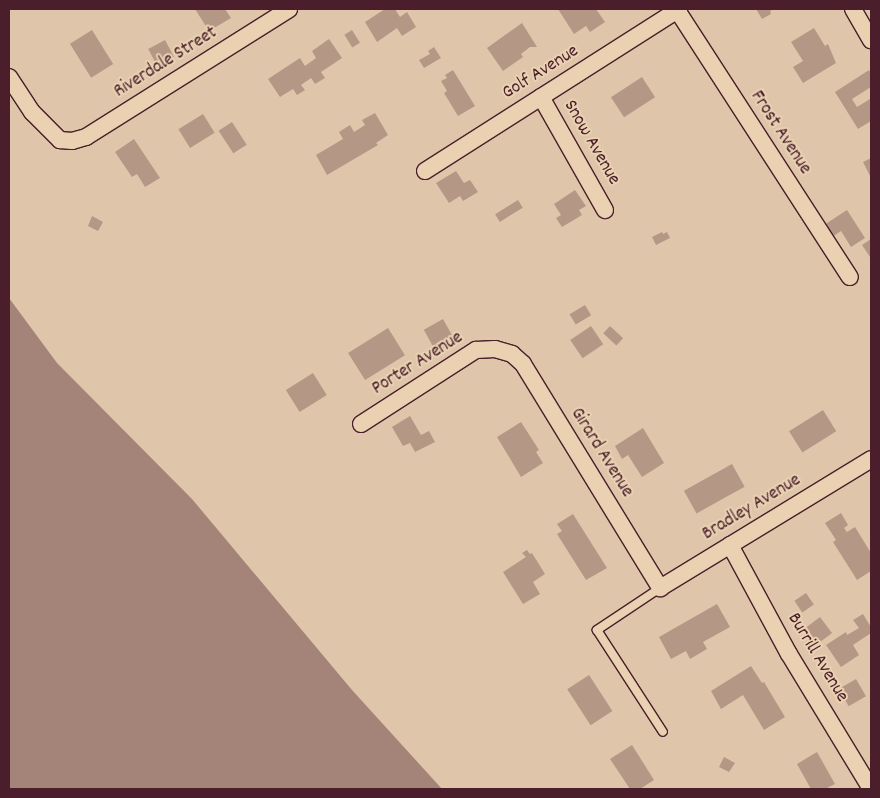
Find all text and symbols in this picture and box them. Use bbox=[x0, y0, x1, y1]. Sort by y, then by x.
street label: Riverdale Street bbox=[110, 22, 222, 104]
street label: Golf Avenue bbox=[499, 41, 583, 105]
street label: Frost Avenue bbox=[744, 87, 816, 179]
street label: Snow Avenue bbox=[558, 97, 624, 189]
street label: Porter Avenue bbox=[368, 327, 468, 401]
street label: Girard Avenue bbox=[564, 404, 638, 502]
street label: Bradley Avenue bbox=[699, 470, 805, 546]
street label: Burrill Avenue bbox=[781, 609, 853, 707]

